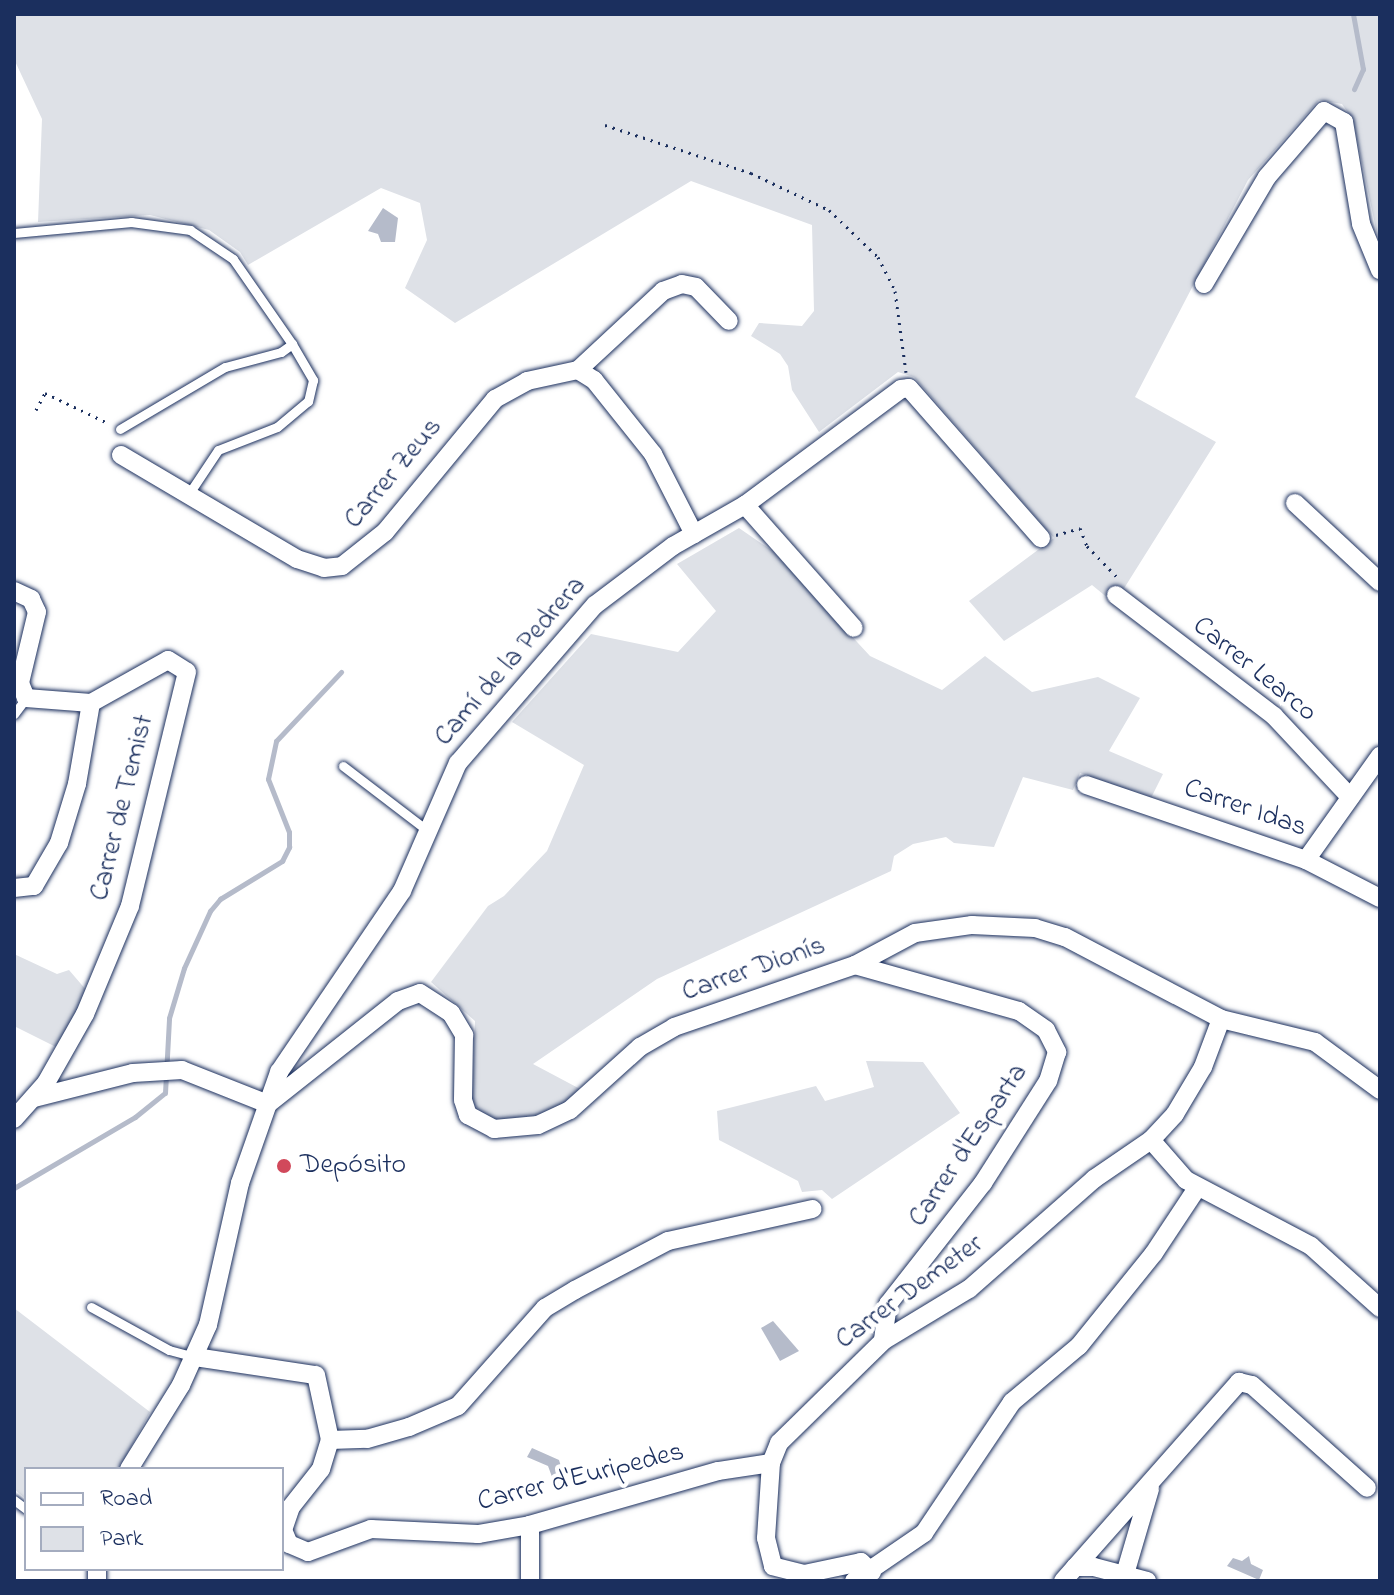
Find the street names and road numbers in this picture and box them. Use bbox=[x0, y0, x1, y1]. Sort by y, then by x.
street label: Carrer Zeus bbox=[338, 412, 450, 536]
street label: Camí de la Pedrera bbox=[428, 570, 594, 754]
street label: Carrer Learco bbox=[1185, 610, 1323, 730]
street label: Carrer de Temist bbox=[84, 712, 162, 904]
street label: Carrer Idas bbox=[1179, 772, 1311, 846]
street label: Carrer Dionís bbox=[678, 930, 830, 1010]
street label: Carrer d'Esparta bbox=[902, 1058, 1036, 1234]
street label: Carrer Demeter bbox=[830, 1228, 990, 1358]
street label: Carrer d'Euripedes bbox=[474, 1436, 688, 1520]

